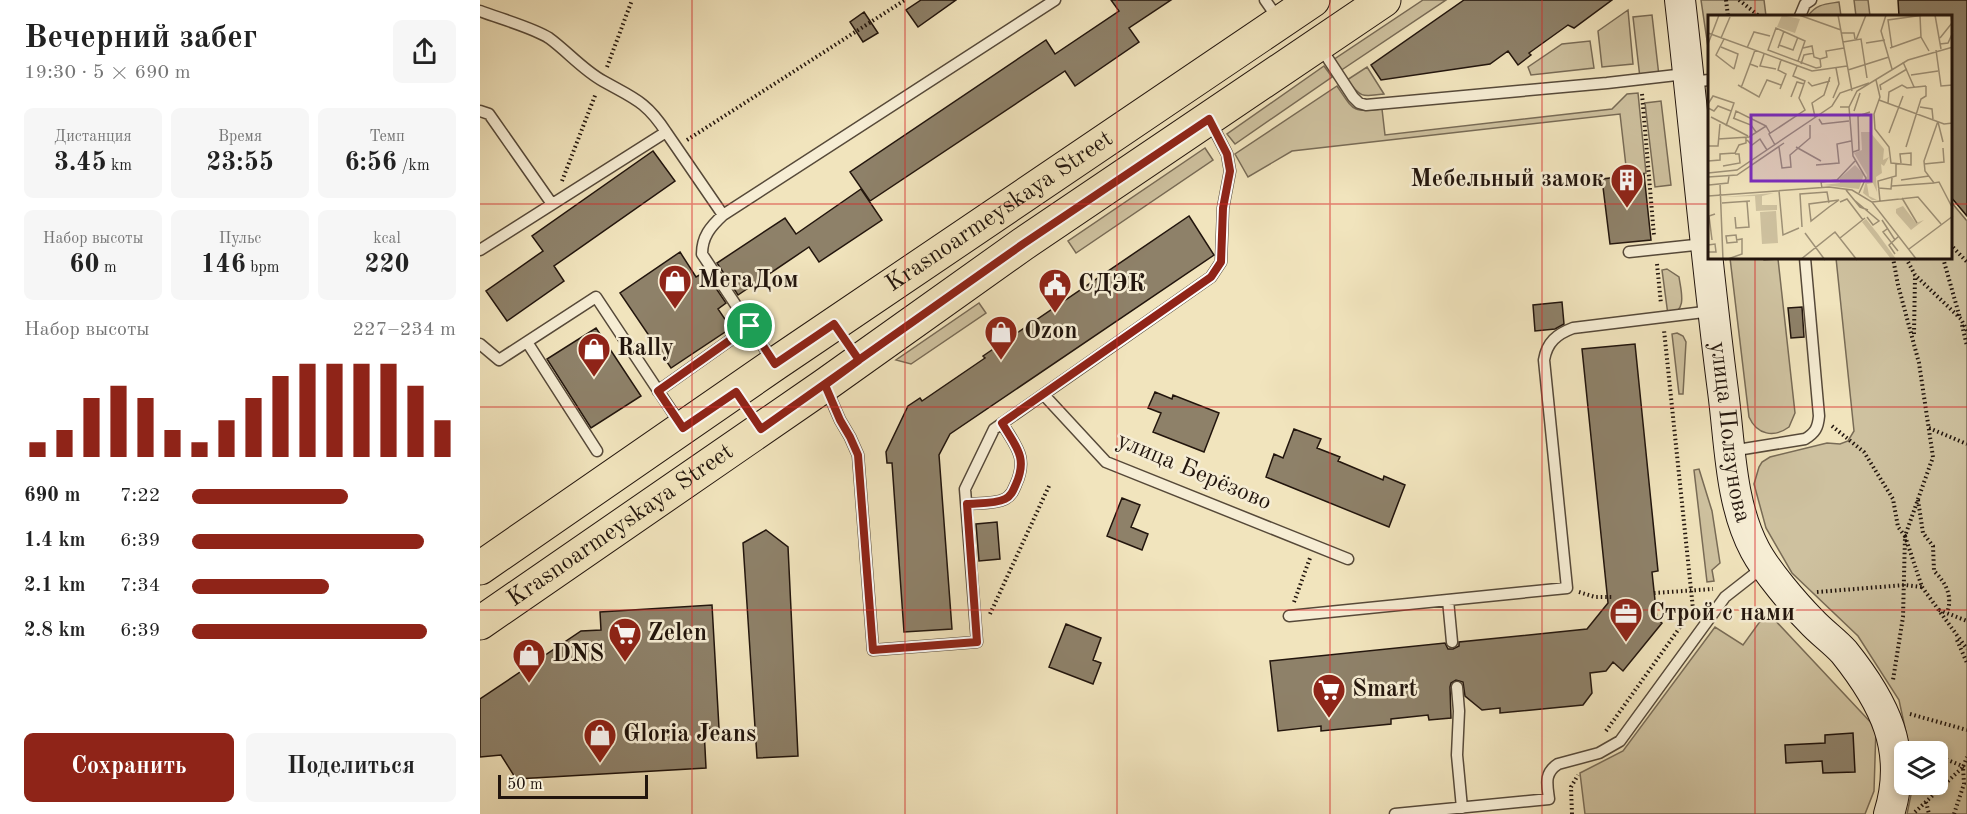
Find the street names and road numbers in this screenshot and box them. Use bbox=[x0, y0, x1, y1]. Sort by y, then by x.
street label: Krasnoarmeyskaya Street bbox=[882, 127, 1118, 297]
street label: улица Ползунова bbox=[1705, 340, 1755, 526]
street label: улица Берёзово bbox=[1113, 429, 1275, 515]
street label: Krasnoarmeyskaya Street bbox=[504, 440, 738, 612]

